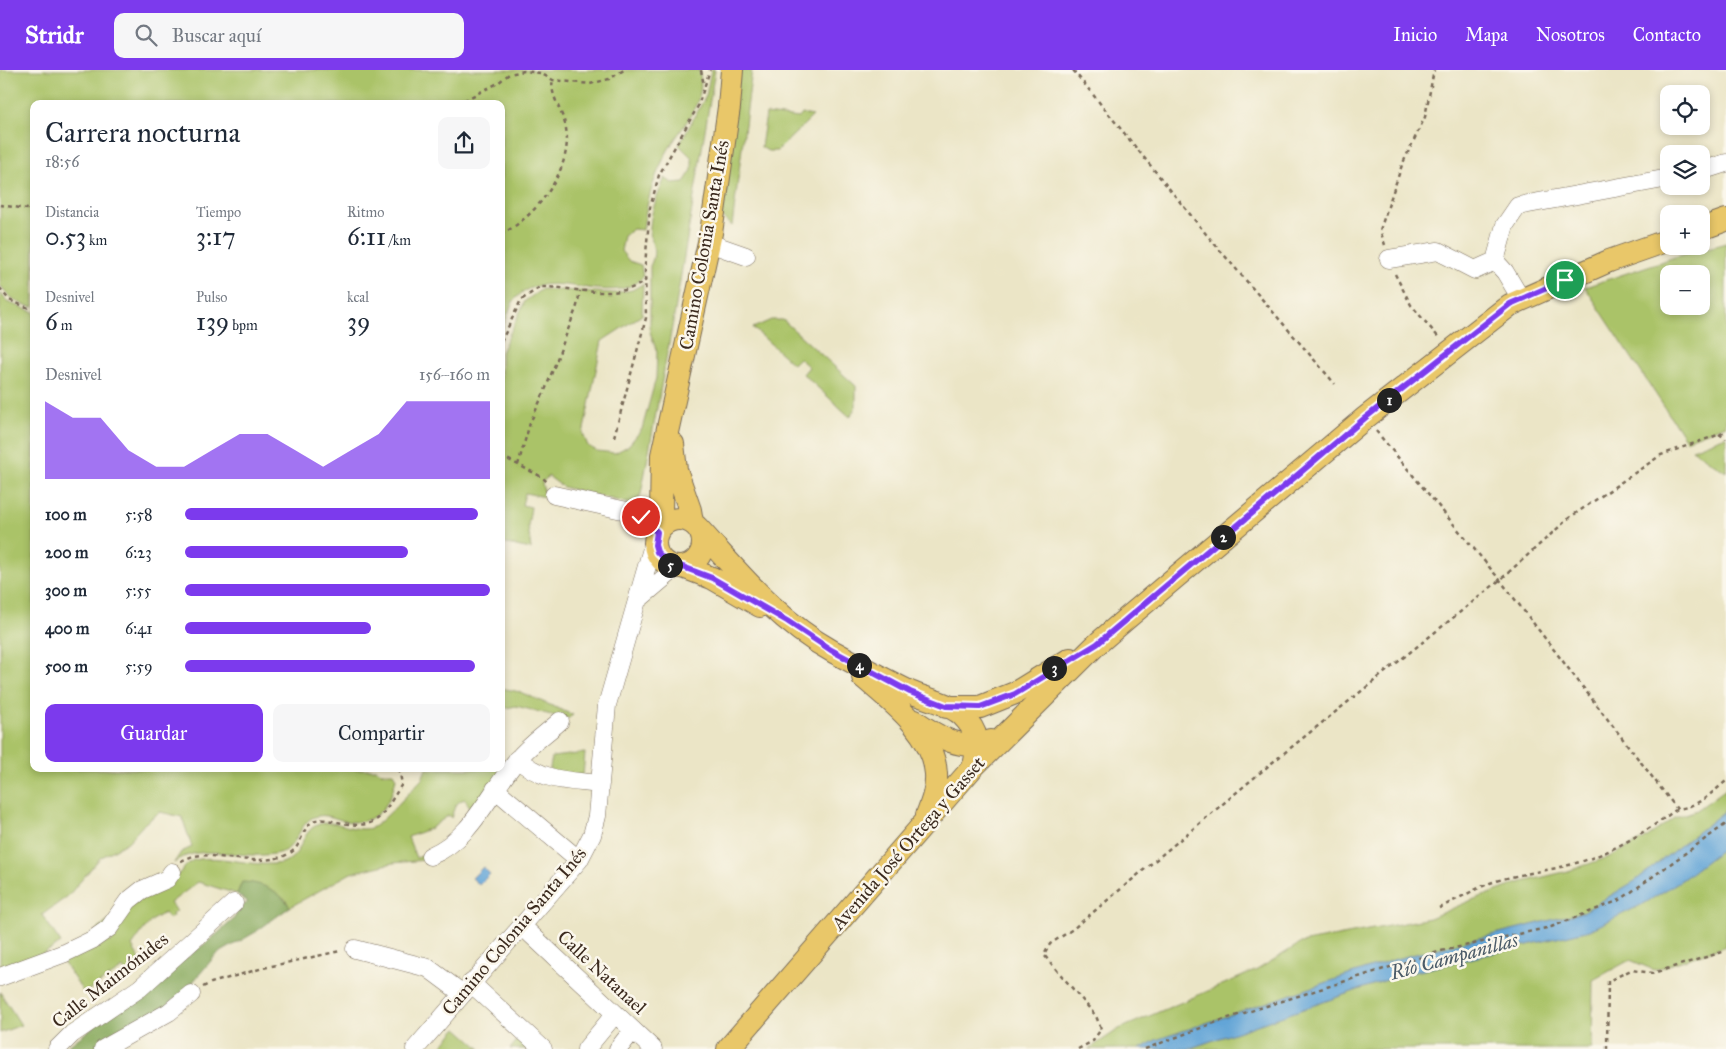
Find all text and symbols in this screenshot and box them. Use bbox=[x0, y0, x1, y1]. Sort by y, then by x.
search box bbox=[114, 13, 464, 58]
text: Stridr bbox=[25, 20, 84, 50]
icon: search bbox=[132, 21, 160, 49]
text: Buscar aquí bbox=[172, 24, 261, 47]
text: Inicio bbox=[1393, 24, 1437, 46]
text: Mapa bbox=[1465, 24, 1508, 46]
text: Nosotros bbox=[1536, 24, 1605, 46]
text: Contacto bbox=[1633, 24, 1701, 46]
map controls bbox=[1660, 85, 1710, 315]
button: locate bbox=[1660, 85, 1710, 135]
text: Carrera nocturna bbox=[45, 115, 240, 150]
button: share bbox=[438, 117, 490, 169]
street label: Camino Colonia Santa Inés bbox=[674, 138, 734, 352]
button: layers bbox=[1660, 145, 1710, 195]
text: 18:56 bbox=[45, 152, 80, 171]
text: Distancia bbox=[45, 204, 99, 221]
text: Tiempo bbox=[196, 204, 241, 221]
text: Ritmo bbox=[347, 204, 384, 221]
button: + bbox=[1660, 205, 1710, 255]
text: 0.53 bbox=[45, 221, 86, 252]
text: 3:17 bbox=[196, 221, 236, 252]
text: 6:11 bbox=[347, 221, 386, 252]
text: km bbox=[86, 232, 107, 249]
text: /km bbox=[386, 232, 411, 249]
pin bbox=[1544, 259, 1586, 301]
button: − bbox=[1660, 265, 1710, 315]
icon: arrive bbox=[1551, 266, 1579, 294]
text: Desnivel bbox=[45, 289, 94, 306]
text: Pulso bbox=[196, 289, 228, 306]
text: kcal bbox=[347, 289, 369, 306]
text: 6 bbox=[45, 306, 58, 337]
text: 139 bbox=[196, 306, 229, 337]
text: 39 bbox=[347, 306, 370, 337]
text: m bbox=[58, 317, 73, 334]
text: bpm bbox=[229, 317, 258, 334]
text: Desnivel bbox=[45, 365, 101, 384]
text: 156–160 m bbox=[419, 365, 490, 384]
pin: 1 bbox=[1376, 388, 1402, 412]
text: 1 bbox=[1387, 392, 1392, 409]
pin bbox=[620, 496, 662, 538]
icon: check bbox=[627, 503, 655, 531]
text: 100 m bbox=[45, 505, 87, 524]
text: 5:58 bbox=[125, 505, 152, 524]
pin: 2 bbox=[1210, 524, 1236, 550]
text: 2 bbox=[1220, 529, 1227, 546]
text: 200 m bbox=[45, 543, 88, 562]
text: 6:23 bbox=[125, 543, 152, 562]
pin: 5 bbox=[658, 552, 682, 578]
text: 5 bbox=[667, 557, 674, 574]
text: 300 m bbox=[45, 581, 87, 600]
text: 5:55 bbox=[125, 581, 151, 600]
text: 400 m bbox=[45, 619, 89, 638]
text: 6:41 bbox=[125, 619, 152, 638]
pin: 4 bbox=[846, 652, 872, 678]
pin: 3 bbox=[1042, 656, 1066, 680]
text: 500 m bbox=[45, 657, 88, 676]
text: 5:59 bbox=[125, 657, 153, 676]
text: 4 bbox=[856, 657, 863, 674]
text: 3 bbox=[1052, 660, 1057, 677]
button: Guardar bbox=[45, 704, 263, 762]
button: Compartir bbox=[273, 704, 490, 762]
street label: Avenida José Ortega y Gasset bbox=[826, 751, 991, 936]
street label: Camino Colonia Santa Inés bbox=[437, 842, 591, 1020]
street label: Calle Natanael bbox=[553, 925, 652, 1020]
street label: Calle Maimónides bbox=[47, 927, 173, 1033]
water label: Río Campanillas bbox=[1387, 927, 1522, 986]

